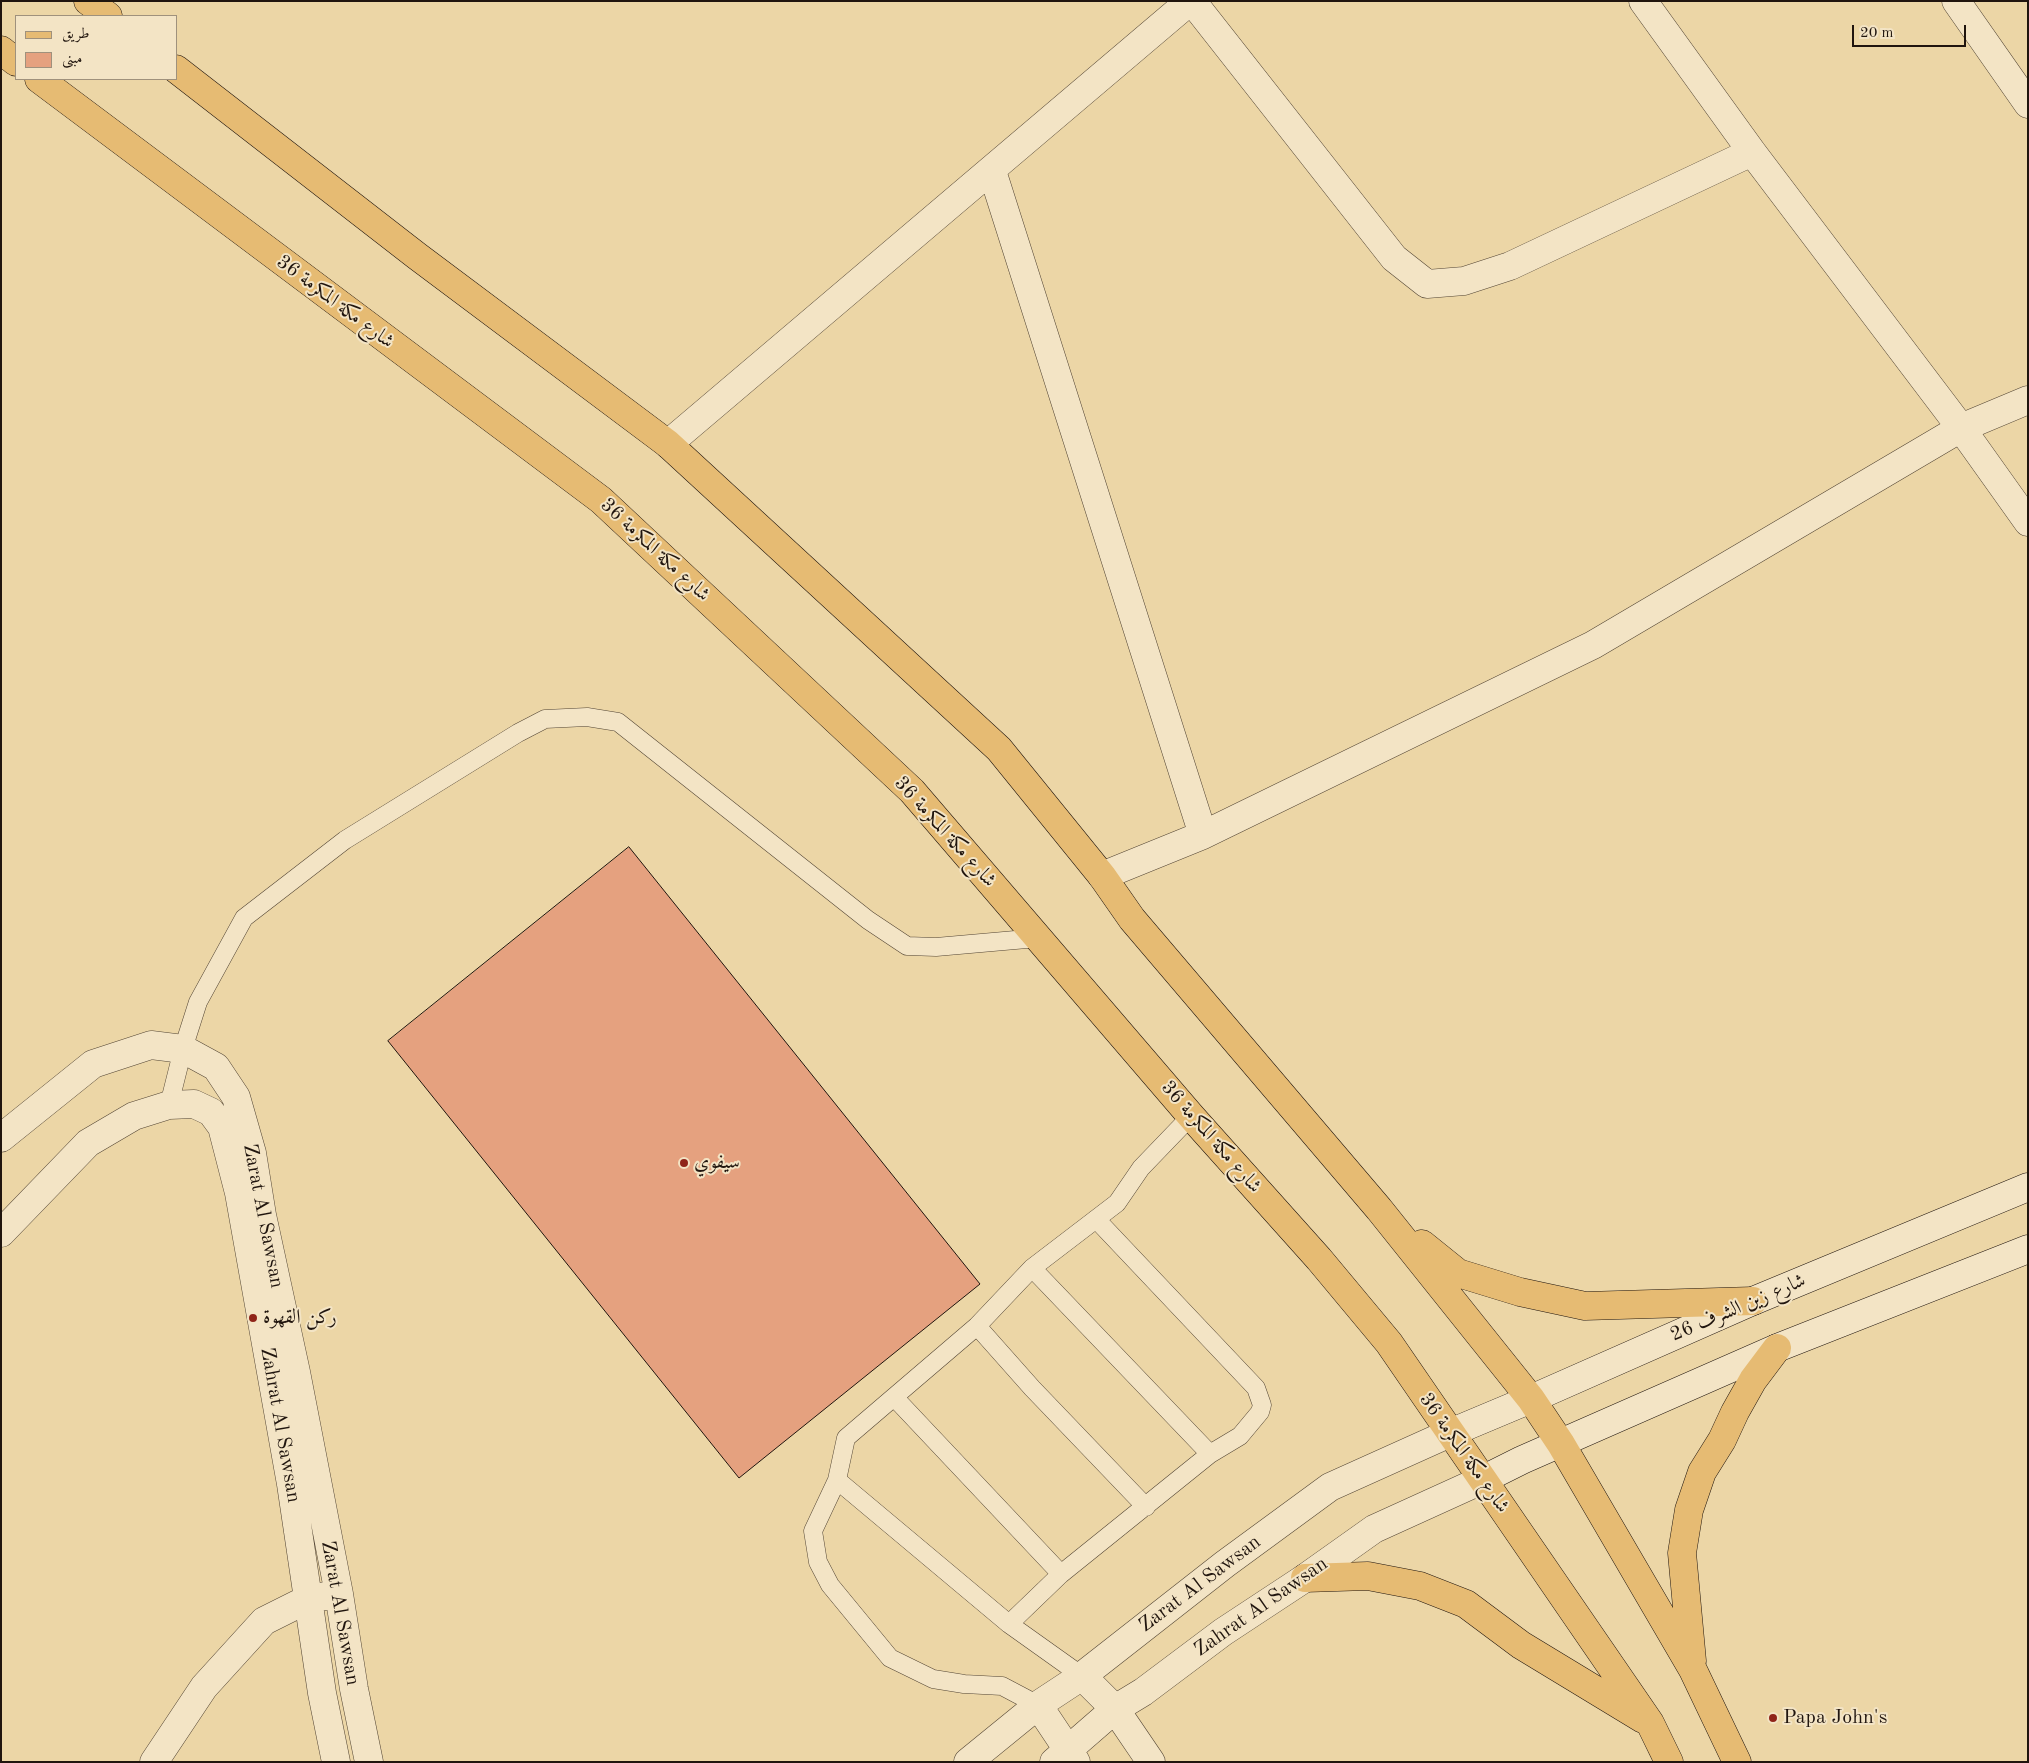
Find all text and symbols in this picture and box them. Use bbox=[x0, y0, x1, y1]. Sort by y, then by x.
legend bbox=[15, 15, 178, 80]
scale bar bbox=[1854, 15, 1968, 47]
text: 20 m bbox=[1860, 26, 1894, 41]
text: طريق bbox=[62, 27, 89, 42]
text: مبنى bbox=[62, 52, 82, 67]
street label: شارع مكة المكرمة 36 bbox=[271, 250, 399, 354]
street label: شارع مكة المكرمة 36 bbox=[595, 493, 715, 607]
street label: شارع مكة المكرمة 36 bbox=[889, 771, 1001, 893]
street label: شارع مكة المكرمة 36 bbox=[1156, 1076, 1266, 1198]
street label: Zarat Al Sawsan bbox=[237, 1142, 289, 1290]
place label: سيفوي bbox=[694, 1151, 740, 1175]
marker: سيفوي bbox=[678, 1157, 690, 1169]
street label: شارع زين الشرف 26 bbox=[1667, 1269, 1809, 1347]
place label: ركن القهوة bbox=[263, 1306, 337, 1330]
marker: ركن القهوة bbox=[247, 1312, 259, 1324]
street label: Zahrat Al Sawsan bbox=[255, 1345, 305, 1505]
street label: شارع مكة المكرمة 36 bbox=[1414, 1388, 1514, 1518]
street label: Zarat Al Sawsan bbox=[1134, 1530, 1266, 1638]
street label: Zarat Al Sawsan bbox=[315, 1539, 365, 1687]
street label: Zahrat Al Sawsan bbox=[1190, 1552, 1332, 1662]
place label: Papa John's bbox=[1783, 1706, 1887, 1730]
marker: Papa John's bbox=[1767, 1712, 1779, 1724]

